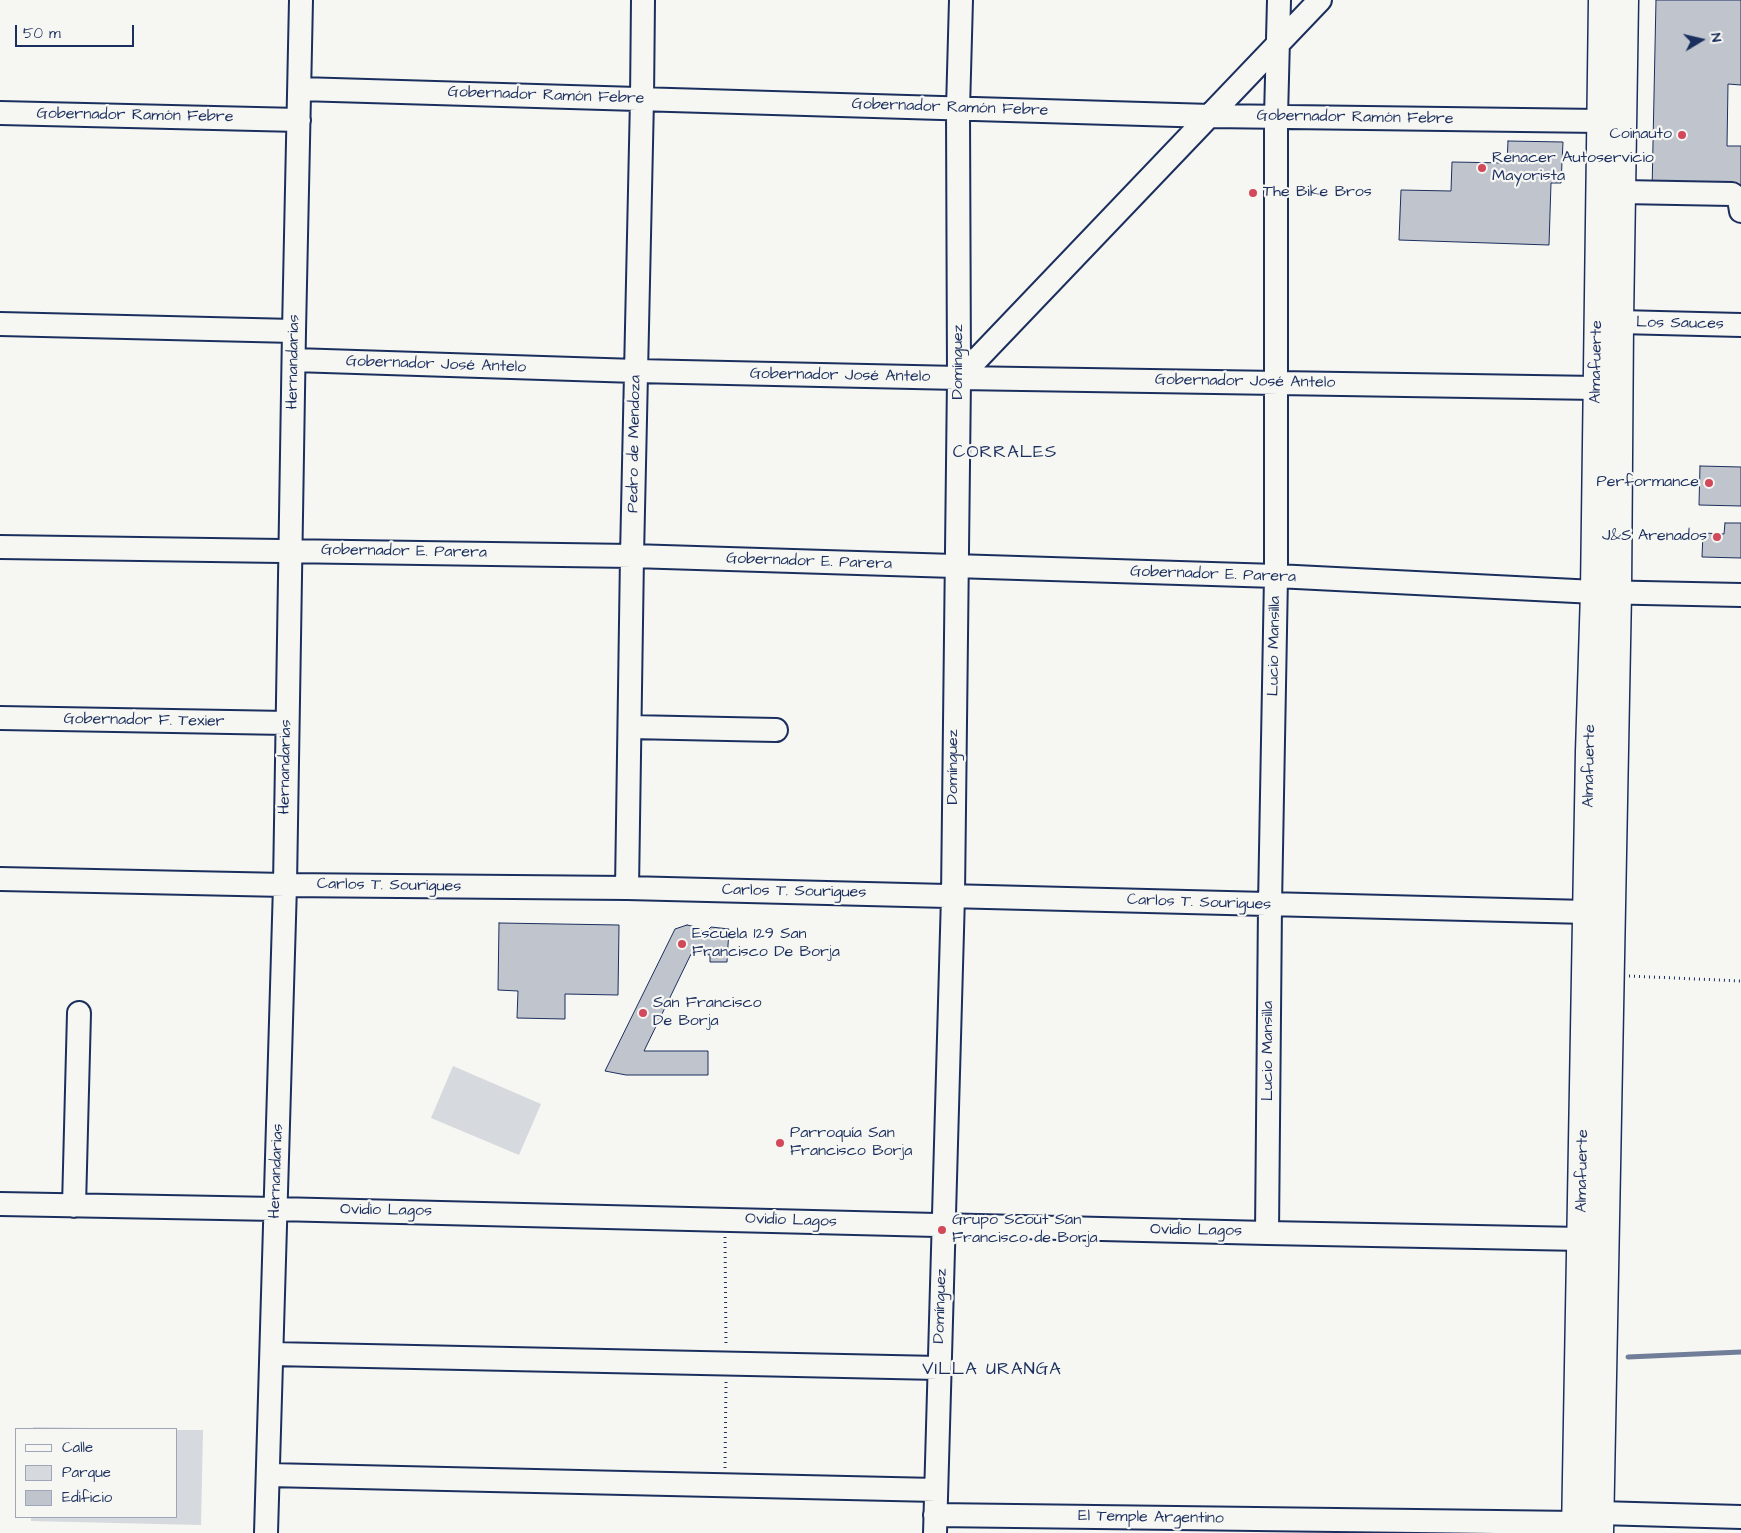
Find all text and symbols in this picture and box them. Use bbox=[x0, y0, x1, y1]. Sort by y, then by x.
scale bar bbox=[18, 15, 136, 47]
north arrow bbox=[1676, 15, 1726, 65]
text: 50 m bbox=[23, 23, 61, 44]
text: N bbox=[1705, 32, 1726, 44]
street label: Gobernador Ramón Febre bbox=[447, 83, 645, 109]
street label: Gobernador Ramón Febre bbox=[851, 95, 1049, 121]
street label: Gobernador Ramón Febre bbox=[36, 105, 234, 127]
street label: Gobernador Ramón Febre bbox=[1256, 107, 1454, 129]
place label: Coinauto bbox=[1610, 125, 1672, 145]
marker: Coinauto bbox=[1676, 129, 1688, 141]
place label: Renacer Autoservicio Mayorista bbox=[1492, 149, 1654, 187]
marker: Renacer Autoservicio Mayorista bbox=[1476, 162, 1488, 174]
place label: The Bike Bros bbox=[1263, 183, 1372, 203]
marker: The Bike Bros bbox=[1247, 187, 1259, 199]
street label: Hernandarias bbox=[284, 314, 304, 410]
street label: Los Sauces bbox=[1636, 314, 1724, 334]
street label: Almafuerte bbox=[1587, 320, 1607, 404]
street label: Domínguez bbox=[949, 324, 969, 400]
street label: Gobernador José Antelo bbox=[345, 352, 527, 378]
street label: Gobernador José Antelo bbox=[750, 365, 930, 387]
street label: Gobernador José Antelo bbox=[1155, 371, 1335, 393]
street label: Pedro de Mendoza bbox=[624, 375, 646, 513]
district label: CORRALES bbox=[952, 442, 1058, 464]
place label: Performance bbox=[1597, 473, 1699, 493]
marker: Performance bbox=[1703, 477, 1715, 489]
place label: J&S Arenados bbox=[1602, 527, 1707, 547]
marker: J&S Arenados bbox=[1711, 531, 1723, 543]
street label: Gobernador E. Parera bbox=[321, 541, 487, 563]
street label: Gobernador E. Parera bbox=[726, 550, 892, 574]
street label: Gobernador E. Parera bbox=[1130, 563, 1296, 587]
street label: Lucio Mansilla bbox=[1265, 596, 1285, 696]
street label: Gobernador F. Texier bbox=[63, 710, 225, 732]
street label: Hernandarias bbox=[276, 719, 296, 815]
street label: Almafuerte bbox=[1580, 724, 1600, 808]
street label: Domínguez bbox=[944, 729, 964, 805]
street label: Carlos T. Sourigues bbox=[317, 875, 461, 897]
street label: Carlos T. Sourigues bbox=[722, 881, 866, 903]
street label: Carlos T. Sourigues bbox=[1126, 891, 1272, 915]
place label: Escuela 129 San Francisco De Borja bbox=[692, 925, 840, 963]
marker: Escuela 129 San Francisco De Borja bbox=[676, 938, 688, 950]
place label: San Francisco De Borja bbox=[653, 994, 762, 1032]
street label: Lucio Mansilla bbox=[1259, 1001, 1279, 1101]
marker: San Francisco De Borja bbox=[637, 1007, 649, 1019]
street label: Hernandarias bbox=[266, 1123, 288, 1219]
place label: Parroquía San Francisco Borja bbox=[790, 1124, 912, 1162]
street label: Almafuerte bbox=[1573, 1129, 1593, 1213]
marker: Parroquía San Francisco Borja bbox=[774, 1137, 786, 1149]
street label: Ovidio Lagos bbox=[340, 1201, 432, 1221]
street label: Ovidio Lagos bbox=[745, 1210, 837, 1232]
place label: Grupo Scout San Francisco de Borja bbox=[952, 1211, 1098, 1249]
street label: Ovidio Lagos bbox=[1150, 1221, 1242, 1241]
marker: Grupo Scout San Francisco de Borja bbox=[936, 1224, 948, 1236]
street label: Domínguez bbox=[930, 1268, 952, 1344]
district label: VILLA URANGA bbox=[921, 1359, 1063, 1381]
legend bbox=[15, 1428, 178, 1518]
text: Calle bbox=[62, 1437, 93, 1458]
text: Parque bbox=[62, 1462, 111, 1483]
text: Edificio bbox=[62, 1487, 112, 1508]
street label: El Temple Argentino bbox=[1078, 1507, 1224, 1529]

